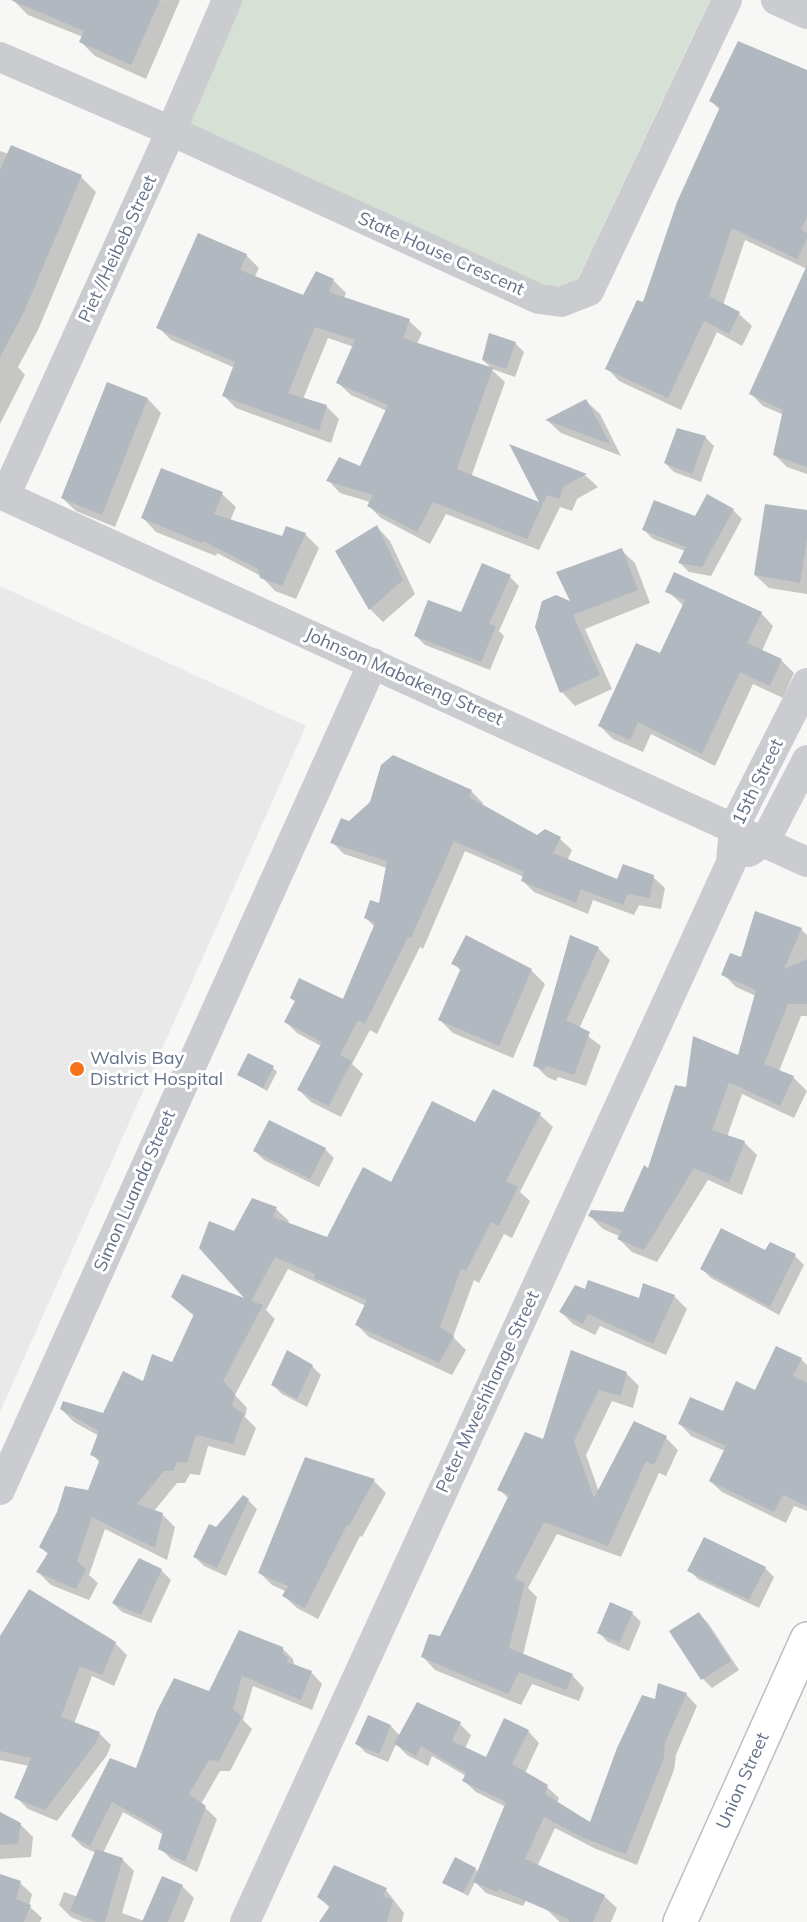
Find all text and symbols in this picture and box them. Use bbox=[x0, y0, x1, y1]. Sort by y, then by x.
street label: Piet //Heibeb Street bbox=[74, 172, 162, 326]
street label: State House Crescent bbox=[355, 208, 527, 300]
street label: Johnson Mabakeng Street bbox=[302, 624, 506, 730]
street label: 15th Street bbox=[728, 736, 788, 828]
place label: Walvis Bay District Hospital bbox=[90, 1048, 223, 1090]
marker: Walvis Bay District Hospital bbox=[68, 1060, 86, 1078]
street label: Simon Luanda Street bbox=[90, 1107, 180, 1275]
street label: Peter Mweshihange Street bbox=[432, 1288, 544, 1496]
street label: Union Street bbox=[712, 1729, 774, 1833]

